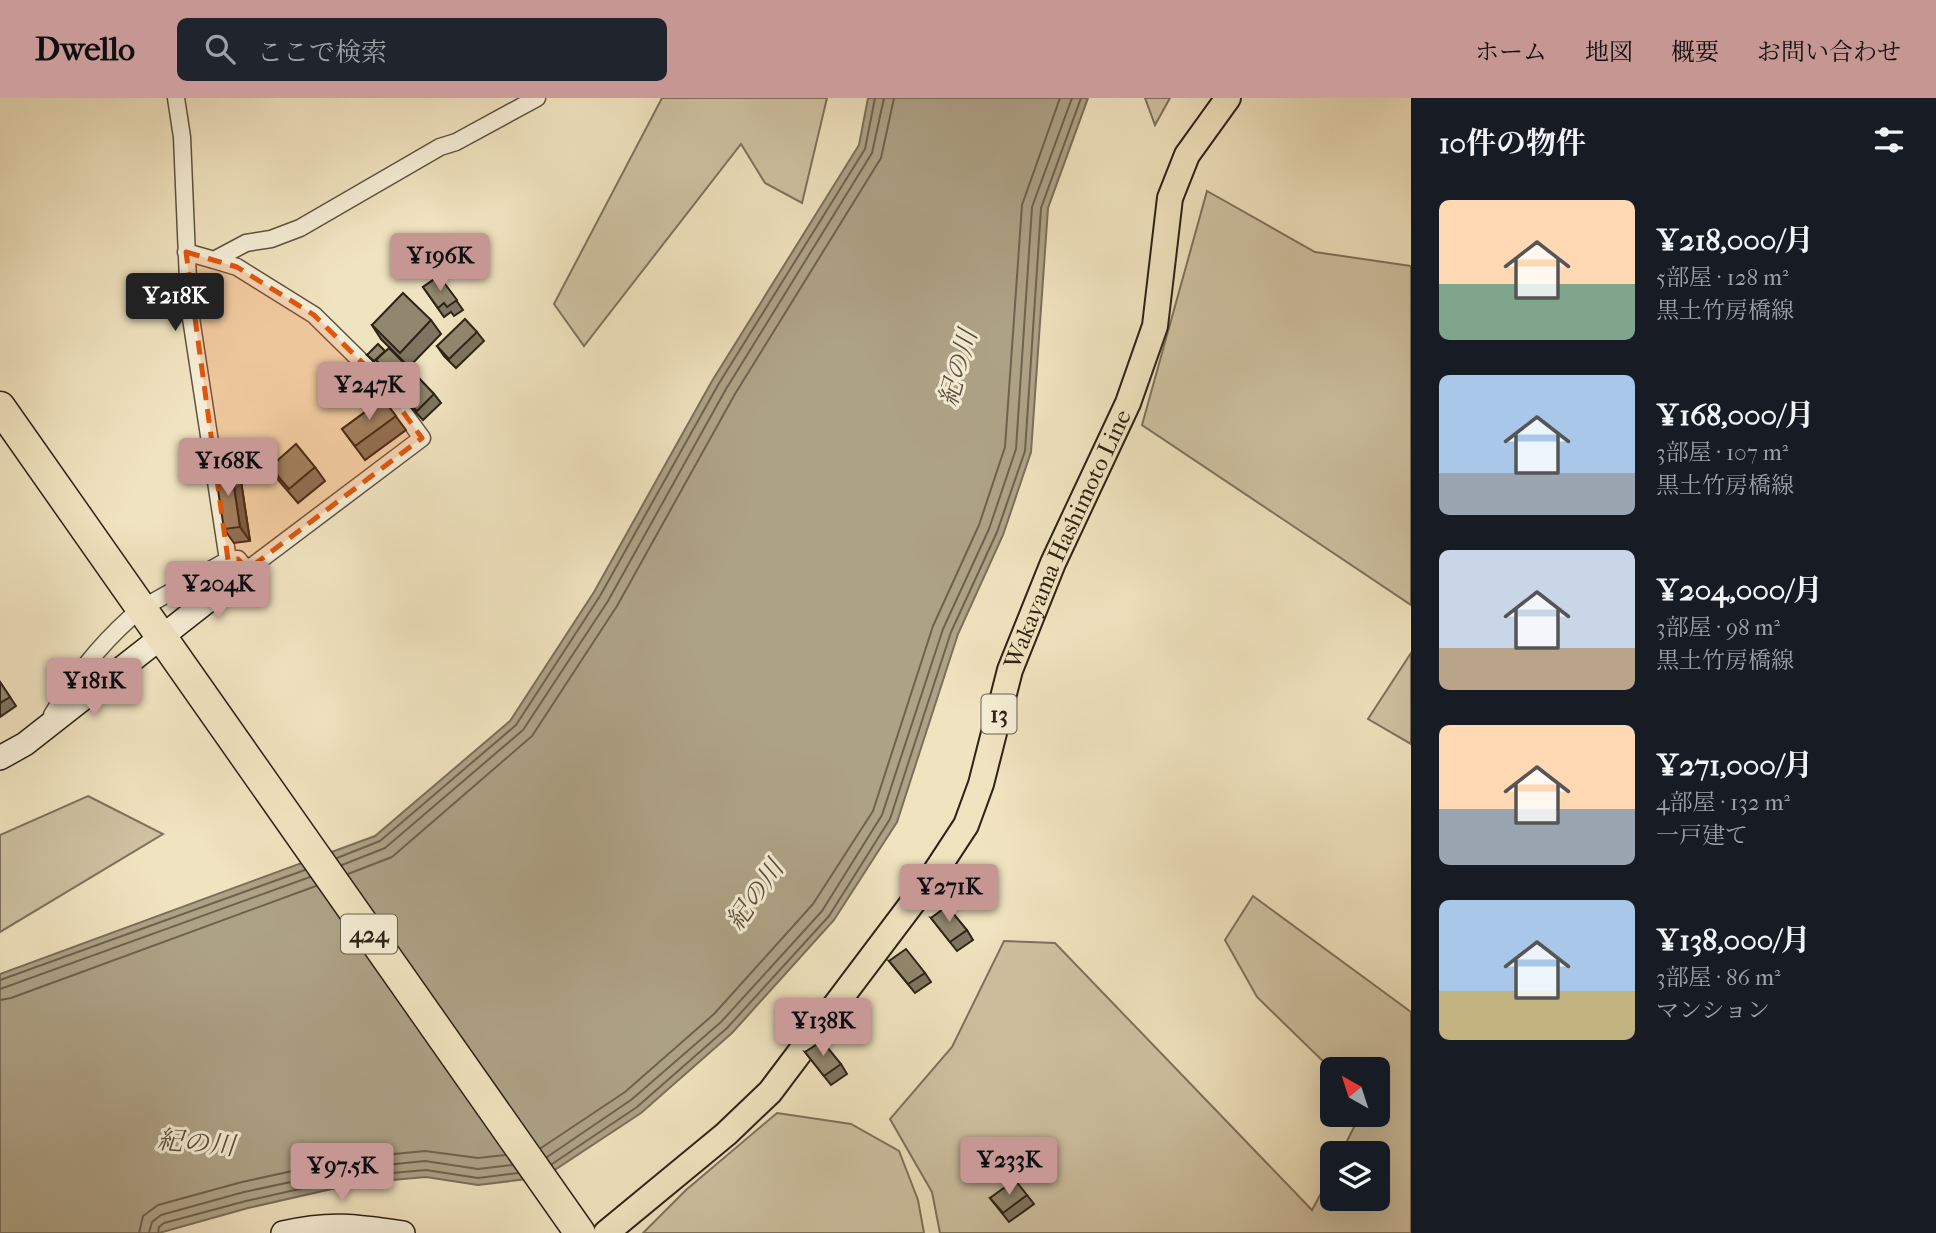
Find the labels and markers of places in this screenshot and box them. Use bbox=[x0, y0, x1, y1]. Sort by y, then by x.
pin: ¥196K bbox=[391, 234, 489, 293]
pin: ¥218K bbox=[126, 274, 224, 333]
pin: ¥247K bbox=[320, 362, 418, 422]
pin: ¥168K bbox=[179, 438, 277, 498]
pin: ¥204K bbox=[169, 561, 267, 621]
pin: ¥181K bbox=[45, 658, 143, 718]
pin: ¥271K bbox=[900, 864, 998, 924]
pin: ¥138K bbox=[774, 998, 872, 1058]
pin: ¥233K bbox=[960, 1138, 1058, 1197]
pin: ¥97.5K bbox=[285, 1144, 399, 1203]

